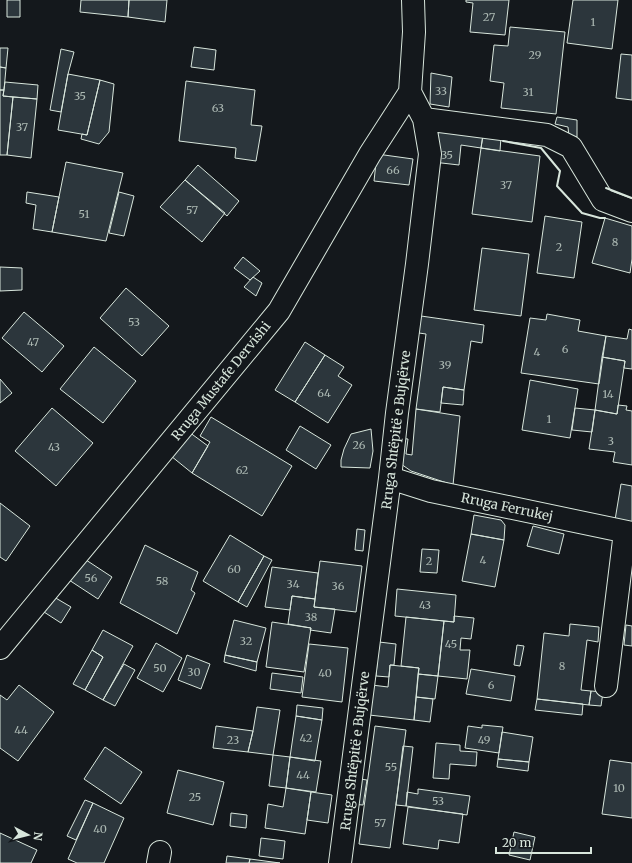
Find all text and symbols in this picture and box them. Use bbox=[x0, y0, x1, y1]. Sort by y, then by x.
house number: 27 bbox=[483, 10, 495, 24]
house number: 1 bbox=[591, 15, 596, 29]
house number: 29 bbox=[529, 48, 542, 62]
house number: 33 bbox=[435, 84, 447, 98]
house number: 31 bbox=[523, 85, 533, 99]
house number: 35 bbox=[74, 89, 86, 103]
house number: 63 bbox=[212, 101, 224, 115]
house number: 37 bbox=[16, 120, 28, 134]
house number: 35 bbox=[441, 148, 453, 162]
house number: 66 bbox=[386, 163, 400, 177]
house number: 37 bbox=[500, 178, 512, 192]
house number: 57 bbox=[186, 203, 198, 217]
house number: 51 bbox=[79, 207, 89, 221]
house number: 8 bbox=[612, 235, 619, 249]
house number: 2 bbox=[556, 240, 562, 254]
house number: 53 bbox=[128, 315, 140, 329]
street label: Rruga Mustafe Dervishi bbox=[168, 318, 274, 444]
house number: 47 bbox=[27, 335, 39, 349]
house number: 6 bbox=[562, 342, 569, 356]
house number: 4 bbox=[534, 345, 541, 359]
street label: Rruga Shtëpitë e Bujqërve bbox=[378, 349, 414, 511]
house number: 39 bbox=[439, 358, 452, 372]
house number: 64 bbox=[317, 386, 331, 400]
house number: 14 bbox=[602, 387, 614, 401]
house number: 1 bbox=[547, 412, 552, 426]
house number: 3 bbox=[608, 434, 614, 448]
house number: 26 bbox=[353, 438, 366, 452]
house number: 43 bbox=[48, 440, 60, 454]
house number: 62 bbox=[236, 463, 248, 477]
street label: Rruga Ferrukej bbox=[459, 489, 555, 525]
house number: 4 bbox=[480, 553, 487, 567]
house number: 2 bbox=[426, 554, 432, 568]
house number: 60 bbox=[227, 562, 241, 576]
house number: 56 bbox=[85, 571, 98, 585]
house number: 58 bbox=[156, 574, 169, 588]
house number: 34 bbox=[287, 577, 300, 591]
house number: 36 bbox=[332, 579, 345, 593]
house number: 43 bbox=[419, 598, 431, 612]
house number: 38 bbox=[305, 610, 318, 624]
house number: 32 bbox=[240, 634, 252, 648]
house number: 45 bbox=[445, 637, 457, 651]
house number: 8 bbox=[559, 659, 566, 673]
house number: 50 bbox=[153, 661, 167, 675]
house number: 30 bbox=[187, 665, 201, 679]
house number: 40 bbox=[318, 666, 332, 680]
street label: Rruga Shtëpitë e Bujqërve bbox=[337, 670, 373, 832]
house number: 6 bbox=[488, 678, 495, 692]
house number: 44 bbox=[14, 723, 28, 737]
house number: 42 bbox=[300, 731, 312, 745]
house number: 23 bbox=[227, 733, 239, 747]
house number: 49 bbox=[478, 733, 491, 747]
house number: 55 bbox=[385, 760, 397, 774]
house number: 44 bbox=[296, 768, 310, 782]
house number: 10 bbox=[613, 781, 625, 795]
house number: 25 bbox=[189, 790, 201, 804]
house number: 53 bbox=[432, 794, 444, 808]
north arrow bbox=[8, 815, 48, 855]
house number: 57 bbox=[374, 816, 386, 830]
house number: 40 bbox=[93, 822, 107, 836]
scale bar bbox=[496, 829, 591, 855]
text: N bbox=[30, 831, 45, 842]
text: 20 m bbox=[502, 835, 531, 850]

